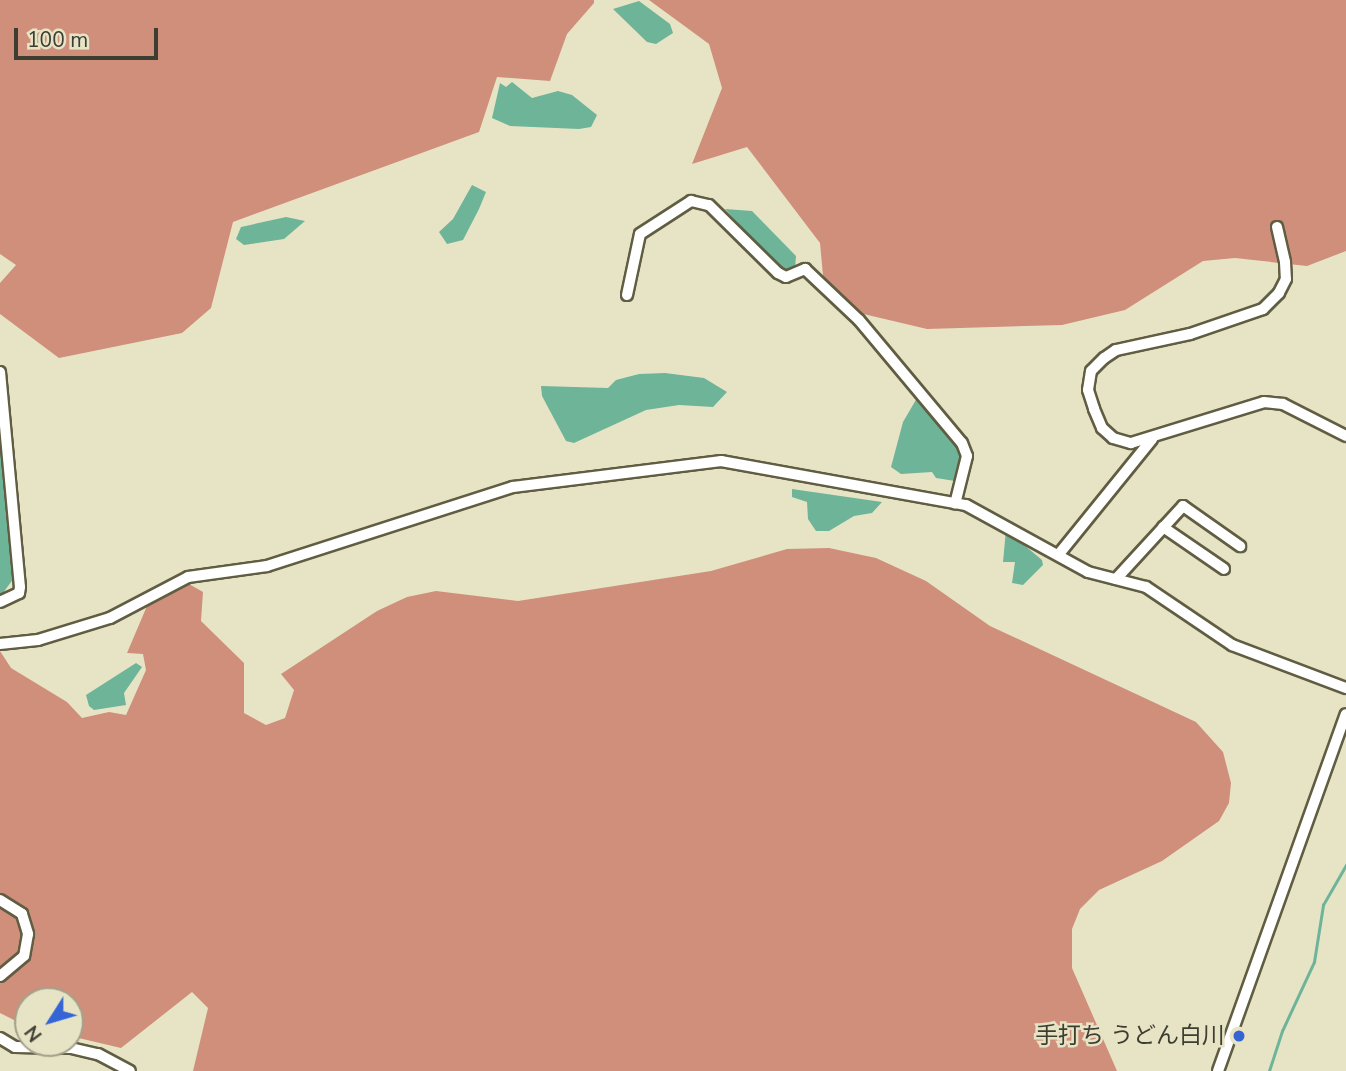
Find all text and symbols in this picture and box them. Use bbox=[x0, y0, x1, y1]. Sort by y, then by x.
scale bar bbox=[18, 14, 161, 58]
text: 100 m bbox=[27, 26, 88, 54]
north arrow bbox=[14, 987, 84, 1057]
text: N bbox=[19, 1020, 48, 1047]
place label: 手打ち うどん白川 bbox=[1035, 1022, 1225, 1050]
marker: 手打ち うどん白川 bbox=[1231, 1028, 1247, 1044]

